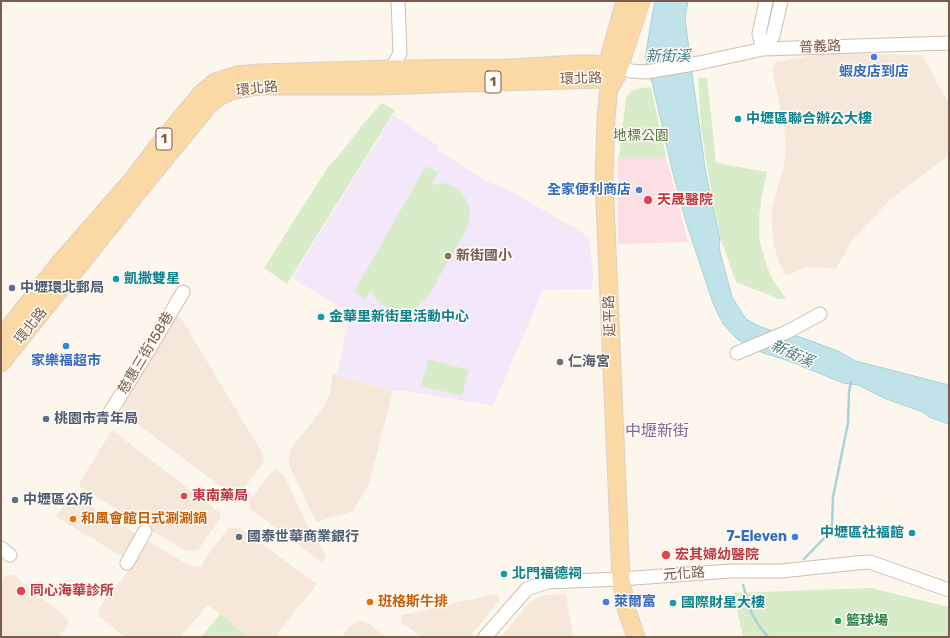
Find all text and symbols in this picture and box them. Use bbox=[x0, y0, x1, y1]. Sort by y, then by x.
street label: 普義路 bbox=[799, 38, 841, 56]
water label: 新街溪 bbox=[646, 48, 690, 66]
marker: 蝦皮店到店 bbox=[869, 52, 879, 62]
place label: 蝦皮店到店 bbox=[839, 64, 909, 80]
street label: 環北路 bbox=[560, 70, 602, 88]
road number: 1 bbox=[485, 71, 501, 93]
street label: 環北路 bbox=[235, 78, 279, 100]
place label: 中壢區聯合辦公大樓 bbox=[746, 111, 872, 127]
marker: 中壢區聯合辦公大樓 bbox=[733, 114, 743, 124]
road number: 1 bbox=[156, 128, 172, 150]
park label: 地標公園 bbox=[613, 128, 669, 144]
place label: 全家便利商店 bbox=[547, 182, 631, 198]
marker: 全家便利商店 bbox=[634, 185, 644, 195]
place label: 天晟醫院 bbox=[657, 192, 713, 208]
marker: 天晟醫院 bbox=[642, 194, 654, 206]
place label: 新街國小 bbox=[456, 248, 512, 264]
marker: 新街國小 bbox=[443, 251, 453, 261]
place label: 凱撒雙星 bbox=[124, 271, 180, 287]
marker: 凱撒雙星 bbox=[111, 274, 121, 284]
place label: 中壢環北郵局 bbox=[20, 280, 104, 296]
marker: 中壢環北郵局 bbox=[7, 283, 17, 293]
street label: 延平路 bbox=[601, 295, 619, 337]
street label: 環北路 bbox=[11, 304, 51, 348]
street label: 慈惠三街158巷 bbox=[115, 309, 177, 397]
place label: 金華里新街里活動中心 bbox=[329, 309, 469, 325]
marker: 金華里新街里活動中心 bbox=[316, 312, 326, 322]
water label: 新街溪 bbox=[768, 337, 816, 371]
marker: 家樂福超市 bbox=[61, 341, 71, 351]
place label: 家樂福超市 bbox=[31, 353, 101, 369]
place label: 仁海宮 bbox=[568, 354, 610, 370]
marker: 仁海宮 bbox=[555, 357, 565, 367]
place label: 桃園市青年局 bbox=[54, 411, 138, 427]
marker: 桃園市青年局 bbox=[41, 414, 51, 424]
district label: 中壢新街 bbox=[625, 421, 689, 441]
place label: 東南藥局 bbox=[192, 488, 248, 504]
marker: 東南藥局 bbox=[179, 491, 189, 501]
place label: 中壢區公所 bbox=[23, 492, 93, 508]
marker: 中壢區公所 bbox=[10, 495, 20, 505]
place label: 和風會館日式涮涮鍋 bbox=[81, 511, 207, 527]
marker: 和風會館日式涮涮鍋 bbox=[68, 514, 78, 524]
place label: 中壢區社福館 bbox=[820, 525, 904, 541]
marker: 中壢區社福館 bbox=[907, 528, 917, 538]
place label: 國泰世華商業銀行 bbox=[247, 529, 359, 545]
place label: 7-Eleven bbox=[726, 529, 787, 545]
marker: 國泰世華商業銀行 bbox=[234, 532, 244, 542]
marker: 7-Eleven bbox=[790, 532, 800, 542]
place label: 宏其婦幼醫院 bbox=[675, 547, 759, 563]
marker: 宏其婦幼醫院 bbox=[660, 549, 672, 561]
street label: 元化路 bbox=[662, 564, 706, 584]
place label: 北門福德祠 bbox=[512, 566, 582, 582]
marker: 北門福德祠 bbox=[499, 569, 509, 579]
place label: 同心海華診所 bbox=[30, 583, 114, 599]
marker: 同心海華診所 bbox=[15, 585, 27, 597]
place label: 班格斯牛排 bbox=[378, 594, 448, 610]
place label: 萊爾富 bbox=[614, 594, 656, 610]
place label: 國際財星大樓 bbox=[681, 595, 765, 611]
marker: 班格斯牛排 bbox=[365, 597, 375, 607]
marker: 萊爾富 bbox=[601, 597, 611, 607]
marker: 國際財星大樓 bbox=[668, 598, 678, 608]
place label: 籃球場 bbox=[846, 613, 888, 629]
marker: 籃球場 bbox=[833, 616, 843, 626]

